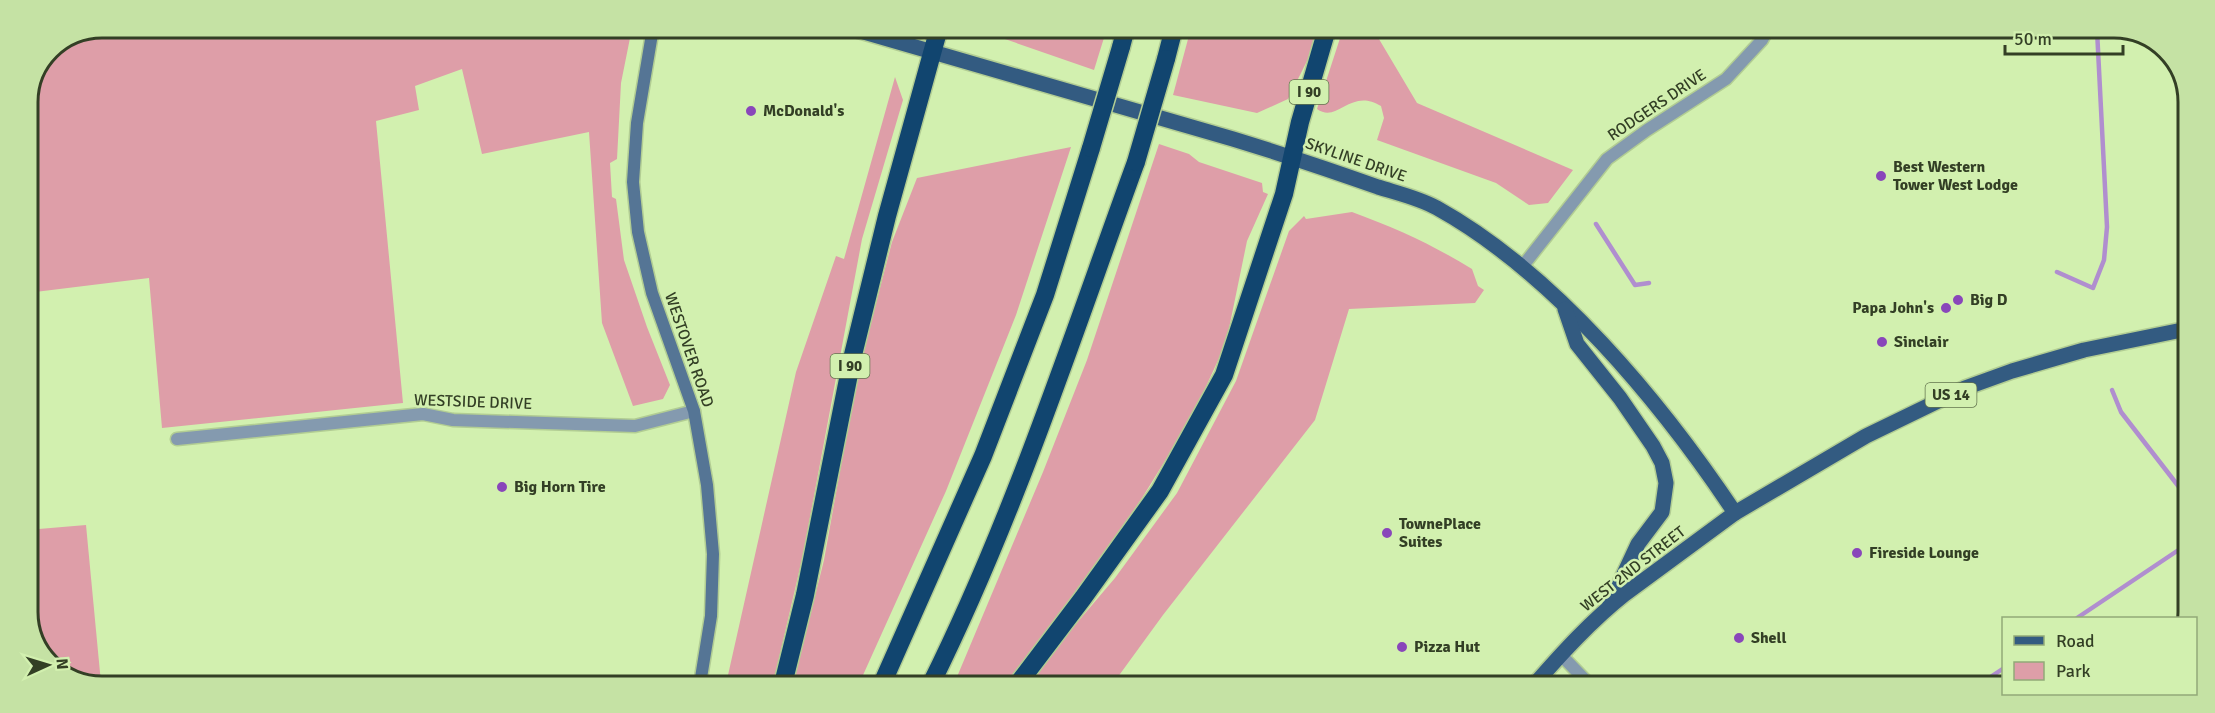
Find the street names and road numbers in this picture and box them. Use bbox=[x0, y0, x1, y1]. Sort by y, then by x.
street label: RODGERS DRIVE bbox=[1604, 65, 1710, 145]
road number: I 90 bbox=[1290, 80, 1328, 104]
street label: SKYLINE DRIVE bbox=[1303, 133, 1409, 187]
street label: WESTOVER ROAD bbox=[660, 290, 718, 410]
road number: I 90 bbox=[830, 354, 870, 378]
road number: US 14 bbox=[1926, 383, 1976, 407]
street label: WESTSIDE DRIVE bbox=[413, 390, 533, 414]
street label: WEST 2ND STREET bbox=[1576, 522, 1690, 616]

